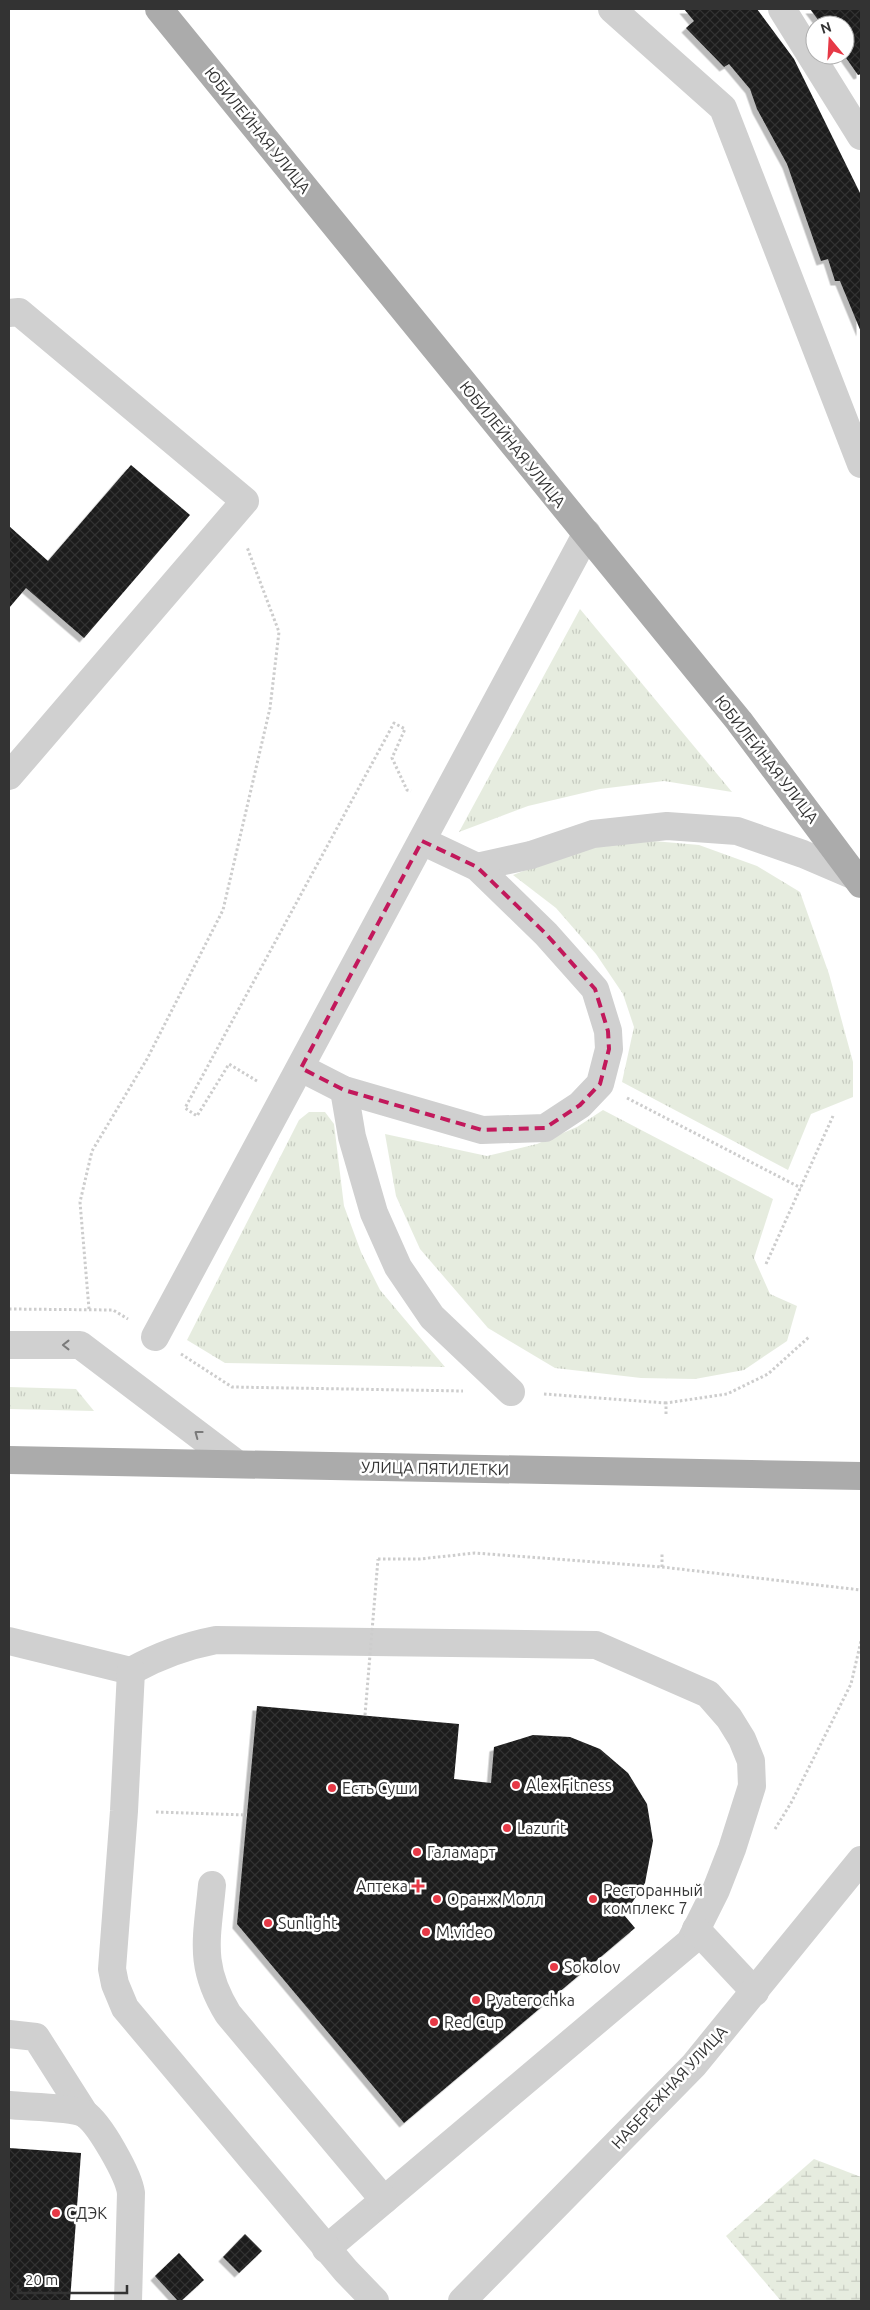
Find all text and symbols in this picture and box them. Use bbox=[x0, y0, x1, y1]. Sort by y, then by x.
north arrow bbox=[805, 15, 855, 65]
text: N bbox=[819, 18, 833, 37]
street label: ЮБИЛЕЙНАЯ УЛИЦА bbox=[202, 63, 316, 197]
street label: ЮБИЛЕЙНАЯ УЛИЦА bbox=[457, 377, 571, 511]
street label: ЮБИЛЕЙНАЯ УЛИЦА bbox=[712, 691, 824, 827]
one-way arrow bbox=[61, 1340, 69, 1350]
one-way arrow bbox=[194, 1431, 204, 1440]
street label: УЛИЦА ПЯТИЛЕТКИ bbox=[361, 1458, 509, 1478]
place label: Alex Fitness bbox=[526, 1776, 612, 1794]
place label: Есть Суши bbox=[342, 1779, 418, 1797]
marker: Alex Fitness bbox=[510, 1779, 522, 1791]
marker: Есть Суши bbox=[326, 1782, 338, 1794]
place label: Lazurit bbox=[517, 1819, 567, 1837]
marker: Lazurit bbox=[501, 1822, 513, 1834]
place label: Галамарт bbox=[427, 1843, 496, 1861]
marker: Галамарт bbox=[411, 1846, 423, 1858]
place label: Аптека bbox=[356, 1877, 408, 1895]
marker: Аптека bbox=[412, 1880, 424, 1892]
place label: Ресторанный комплекс 7 bbox=[603, 1881, 703, 1917]
place label: Оранж Молл bbox=[447, 1890, 544, 1908]
marker: Оранж Молл bbox=[431, 1893, 443, 1905]
marker: Ресторанный комплекс 7 bbox=[587, 1893, 599, 1905]
place label: Sunlight bbox=[278, 1914, 338, 1932]
marker: Sunlight bbox=[262, 1917, 274, 1929]
place label: M.video bbox=[436, 1923, 493, 1941]
marker: M.video bbox=[420, 1926, 432, 1938]
place label: Sokolov bbox=[564, 1958, 620, 1976]
marker: Sokolov bbox=[548, 1961, 560, 1973]
place label: Pyaterochka bbox=[486, 1991, 575, 2009]
marker: Pyaterochka bbox=[470, 1994, 482, 2006]
place label: Red Cup bbox=[444, 2013, 504, 2031]
marker: Red Cup bbox=[428, 2016, 440, 2028]
street label: НАБЕРЕЖНАЯ УЛИЦА bbox=[608, 2022, 731, 2152]
place label: СДЭК bbox=[66, 2204, 107, 2222]
marker: СДЭК bbox=[50, 2207, 62, 2219]
scale bar bbox=[18, 2262, 126, 2294]
text: 20 m bbox=[25, 2271, 58, 2288]

